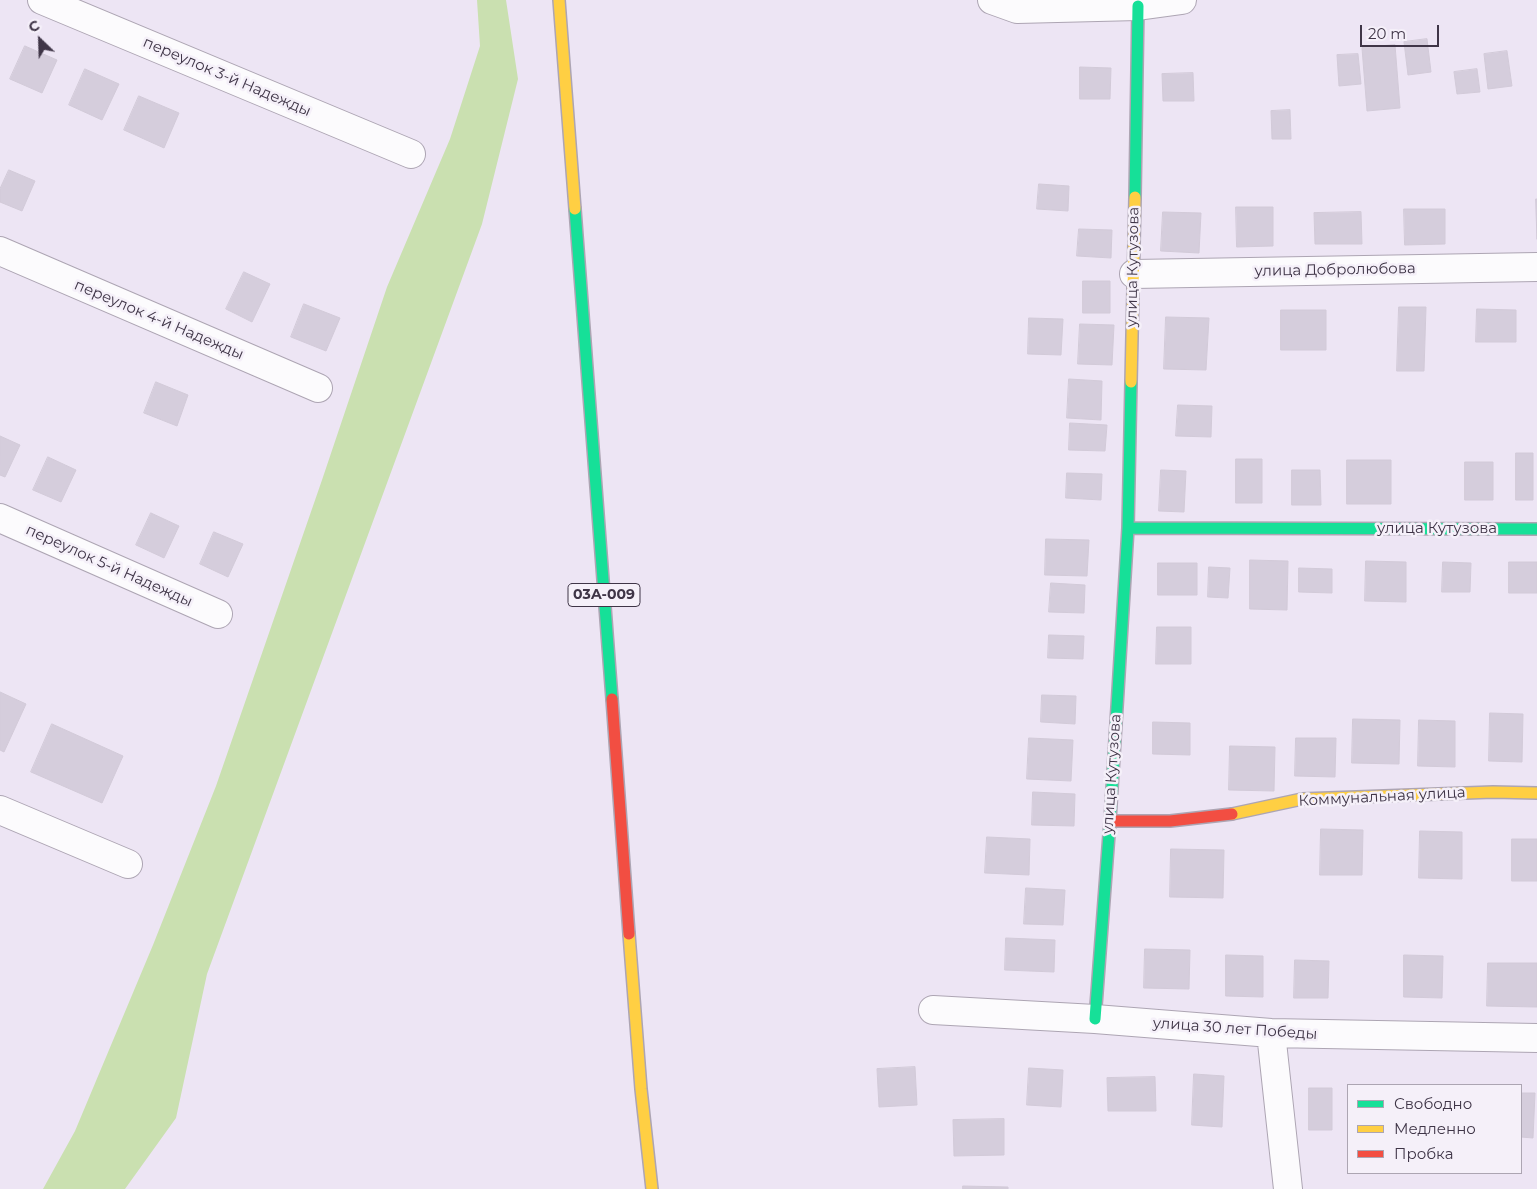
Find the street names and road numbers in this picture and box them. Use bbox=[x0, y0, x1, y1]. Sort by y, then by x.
street label: переулок 3-й Надежды bbox=[140, 33, 314, 121]
street label: улица Кутузова bbox=[1123, 207, 1143, 327]
street label: улица Добролюбова bbox=[1254, 260, 1416, 280]
street label: переулок 4-й Надежды bbox=[72, 276, 246, 364]
street label: улица Кутузова bbox=[1377, 520, 1497, 538]
street label: переулок 5-й Надежды bbox=[23, 521, 195, 611]
road number: 03А-009 bbox=[568, 584, 640, 606]
street label: улица Кутузова bbox=[1099, 713, 1125, 835]
street label: Коммунальная улица bbox=[1298, 784, 1466, 810]
street label: улица 30 лет Победы bbox=[1152, 1014, 1318, 1044]

